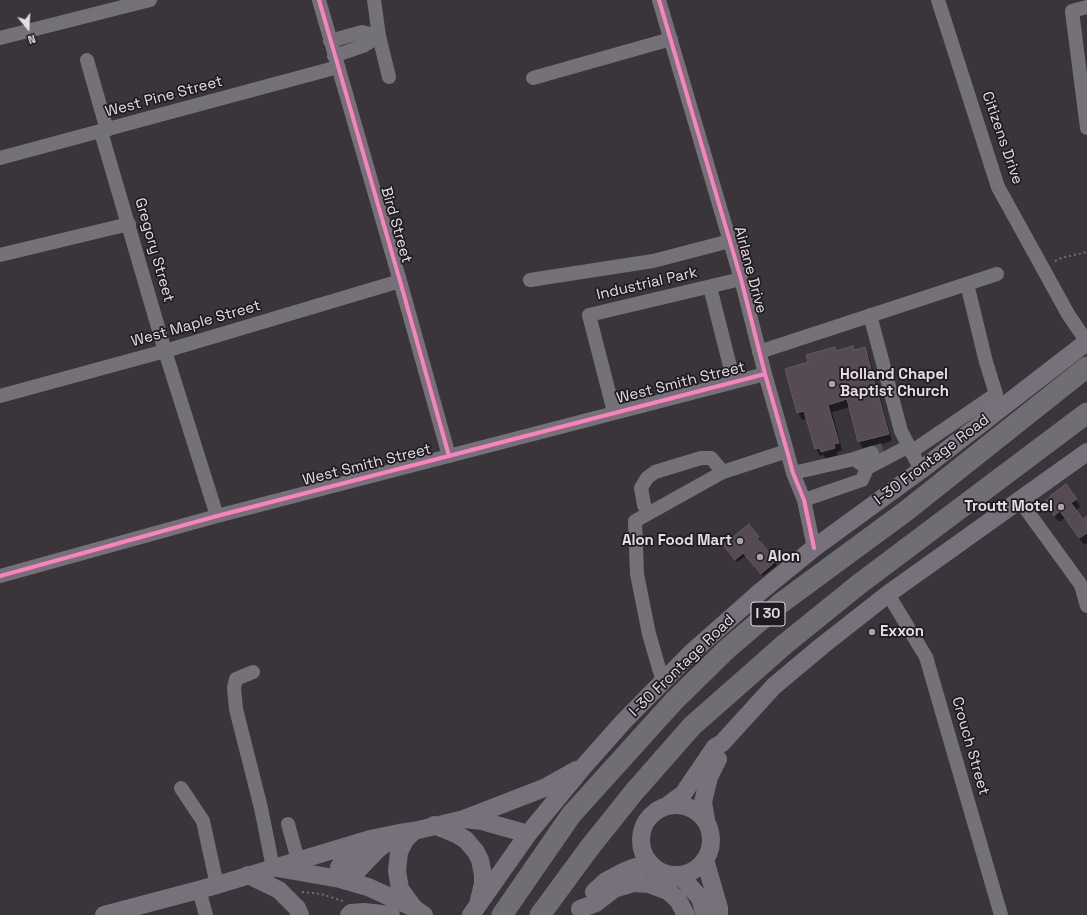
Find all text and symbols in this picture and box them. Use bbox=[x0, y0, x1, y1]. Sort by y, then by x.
north arrow bbox=[8, 8, 48, 48]
text: N bbox=[26, 32, 37, 47]
street label: West Pine Street bbox=[103, 73, 225, 121]
street label: Citizens Drive bbox=[978, 89, 1026, 187]
street label: Bird Street bbox=[377, 185, 415, 265]
street label: Gregory Street bbox=[131, 196, 177, 304]
street label: Airlane Drive bbox=[730, 225, 770, 315]
street label: Industrial Park bbox=[595, 264, 699, 304]
street label: West Maple Street bbox=[129, 297, 263, 351]
street label: West Smith Street bbox=[615, 358, 747, 408]
place label: Holland Chapel Baptist Church bbox=[840, 366, 949, 401]
marker: Holland Chapel Baptist Church bbox=[827, 379, 837, 389]
street label: I-30 Frontage Road bbox=[871, 411, 993, 509]
street label: West Smith Street bbox=[301, 440, 433, 490]
place label: Troutt Motel bbox=[964, 498, 1053, 516]
marker: Troutt Motel bbox=[1056, 502, 1066, 512]
place label: Alon Food Mart bbox=[622, 532, 732, 550]
marker: Alon Food Mart bbox=[735, 536, 745, 546]
place label: Alon bbox=[768, 548, 800, 566]
marker: Alon bbox=[755, 552, 765, 562]
road number: I 30 bbox=[751, 602, 785, 626]
street label: I-30 Frontage Road bbox=[626, 611, 738, 721]
place label: Exxon bbox=[880, 623, 924, 641]
marker: Exxon bbox=[867, 627, 877, 637]
street label: Crouch Street bbox=[947, 695, 993, 797]

